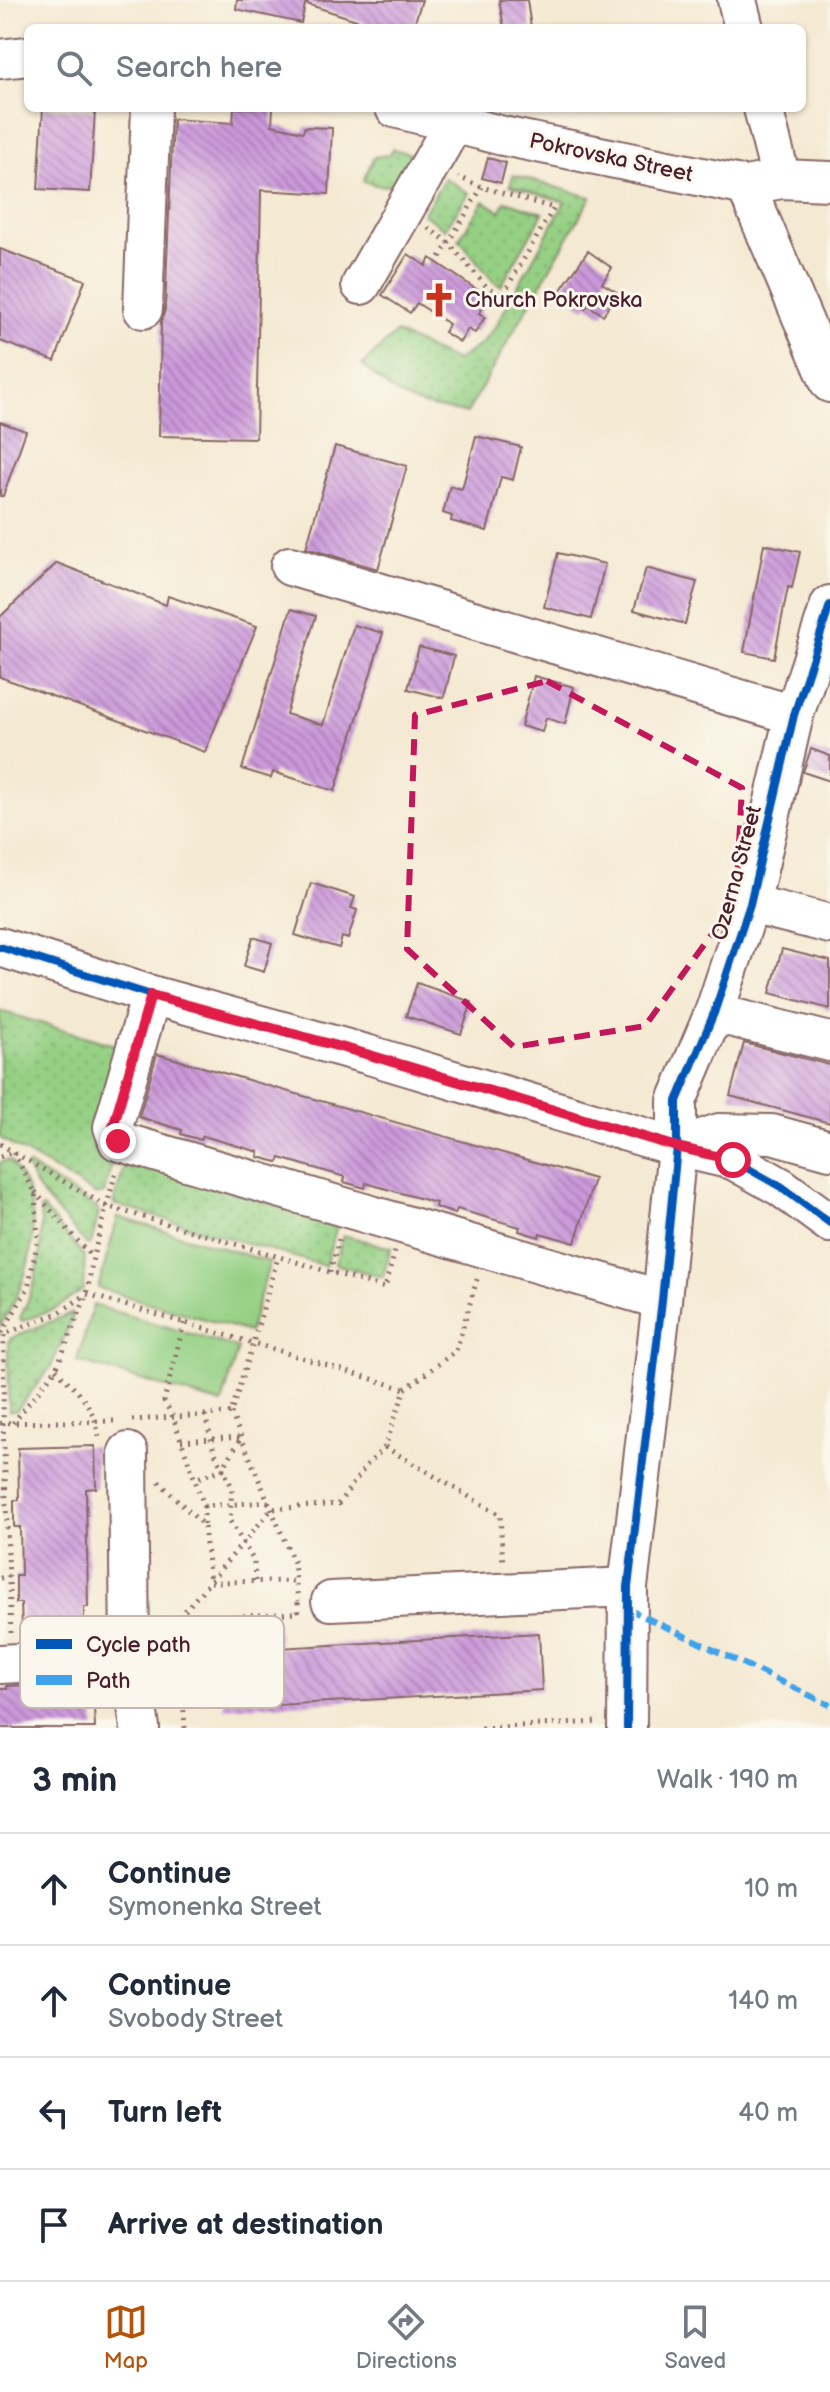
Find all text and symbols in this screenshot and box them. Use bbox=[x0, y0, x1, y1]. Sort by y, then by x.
search box bbox=[24, 24, 806, 112]
icon: search bbox=[52, 46, 96, 90]
text: Search here bbox=[116, 50, 282, 86]
street label: Pokrovska Street bbox=[527, 128, 695, 189]
church icon: Church Pokrovska bbox=[420, 281, 458, 319]
place label: Church Pokrovska bbox=[465, 287, 643, 314]
street label: Ozerna Street bbox=[706, 802, 768, 943]
route end bbox=[100, 1123, 136, 1159]
route start bbox=[715, 1142, 751, 1178]
legend bbox=[20, 1616, 284, 1708]
text: Cycle path bbox=[86, 1632, 191, 1659]
text: Path bbox=[86, 1668, 130, 1695]
text: 3 min bbox=[32, 1760, 117, 1801]
text: Walk · 190 m bbox=[657, 1765, 798, 1796]
text: Continue bbox=[108, 1856, 231, 1892]
icon: ahead bbox=[32, 1867, 76, 1911]
text: 10 m bbox=[744, 1874, 798, 1905]
text: Symonenka Street bbox=[108, 1892, 321, 1923]
text: Continue bbox=[108, 1968, 231, 2004]
icon: ahead bbox=[32, 1979, 76, 2023]
text: 140 m bbox=[728, 1986, 798, 2017]
text: Svobody Street bbox=[108, 2004, 283, 2035]
icon: left bbox=[32, 2091, 76, 2135]
text: Turn left bbox=[108, 2095, 222, 2131]
text: 40 m bbox=[738, 2098, 798, 2129]
icon: arrive bbox=[32, 2203, 76, 2247]
text: Arrive at destination bbox=[108, 2207, 384, 2243]
tab: Map bbox=[104, 2300, 148, 2375]
tab: Directions bbox=[356, 2300, 457, 2375]
tab: Saved bbox=[664, 2300, 726, 2375]

